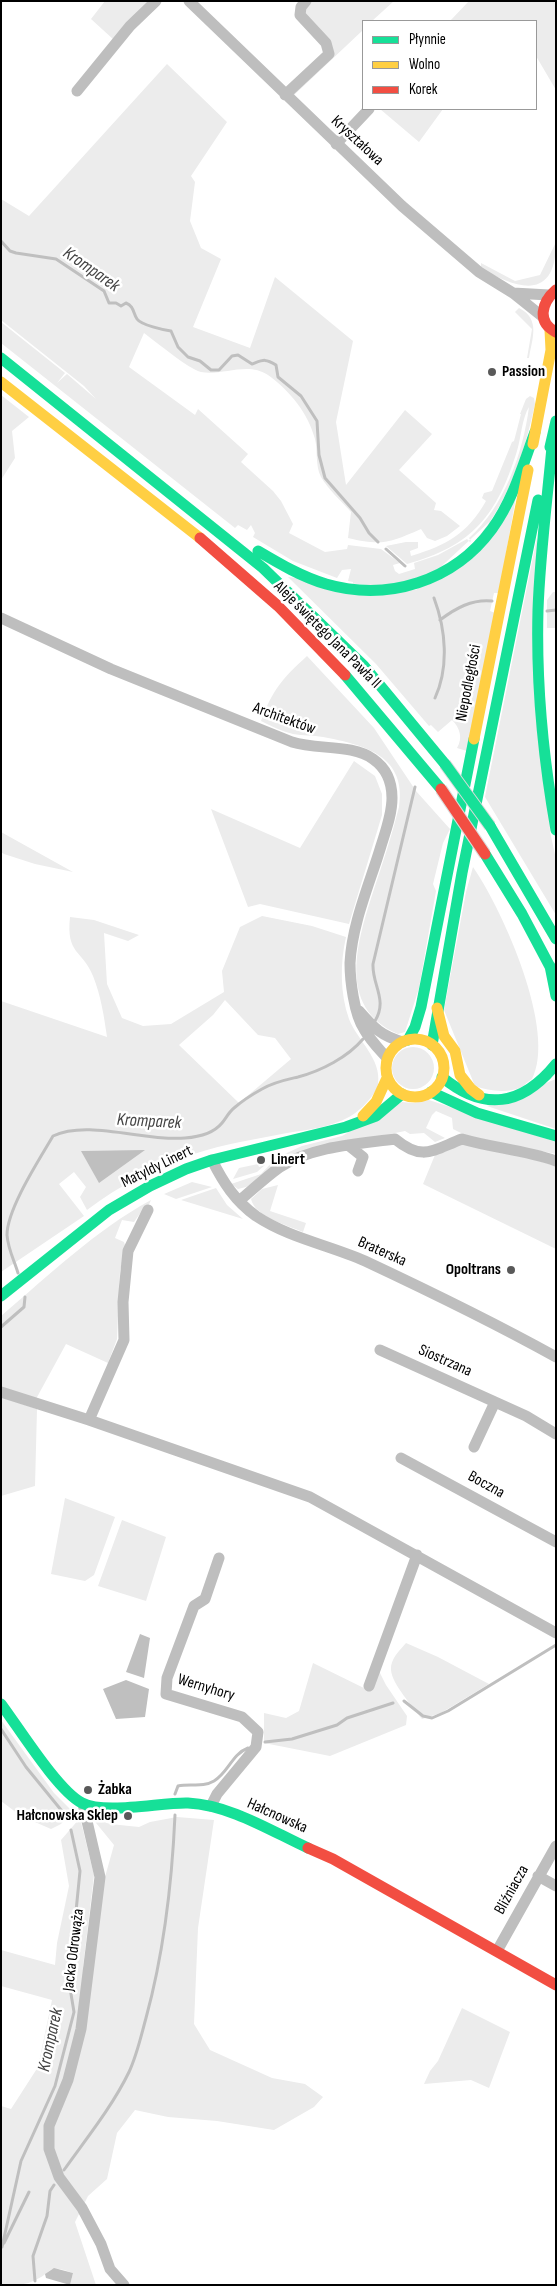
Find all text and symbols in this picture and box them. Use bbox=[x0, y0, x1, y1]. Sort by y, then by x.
legend bbox=[362, 20, 537, 110]
text: Płynnie bbox=[409, 30, 446, 49]
text: Wolno bbox=[409, 55, 440, 74]
text: Korek bbox=[409, 80, 438, 99]
street label: Kryształowa bbox=[327, 112, 387, 170]
water label: Kromparek bbox=[58, 243, 124, 297]
place label: Passion bbox=[502, 362, 545, 382]
marker: Passion bbox=[486, 366, 498, 378]
street label: Aleje świętego Jana Pawła II bbox=[269, 577, 385, 693]
street label: Niepodległości bbox=[452, 643, 486, 723]
street label: Architektów bbox=[250, 699, 318, 739]
water label: Kromparek bbox=[116, 1110, 182, 1134]
street label: Matyldy Linert bbox=[118, 1142, 196, 1192]
place label: Linert bbox=[271, 1150, 305, 1170]
marker: Linert bbox=[255, 1154, 267, 1166]
street label: Braterska bbox=[355, 1233, 409, 1271]
place label: Opoltrans bbox=[446, 1260, 501, 1280]
marker: Opoltrans bbox=[505, 1264, 517, 1276]
street label: Siostrzana bbox=[415, 1341, 475, 1381]
street label: Boczna bbox=[464, 1467, 508, 1503]
street label: Wernyhory bbox=[175, 1670, 237, 1706]
place label: Żabka bbox=[98, 1780, 132, 1800]
marker: Żabka bbox=[82, 1784, 94, 1796]
street label: Hałcnowska bbox=[244, 1794, 310, 1838]
place label: Hałcnowska Sklep bbox=[16, 1806, 118, 1826]
marker: Hałcnowska Sklep bbox=[122, 1810, 134, 1822]
street label: Bliźniacza bbox=[491, 1862, 533, 1918]
street label: Jacka Odrowąża bbox=[59, 1908, 89, 1992]
water label: Kromparek bbox=[34, 2006, 68, 2074]

